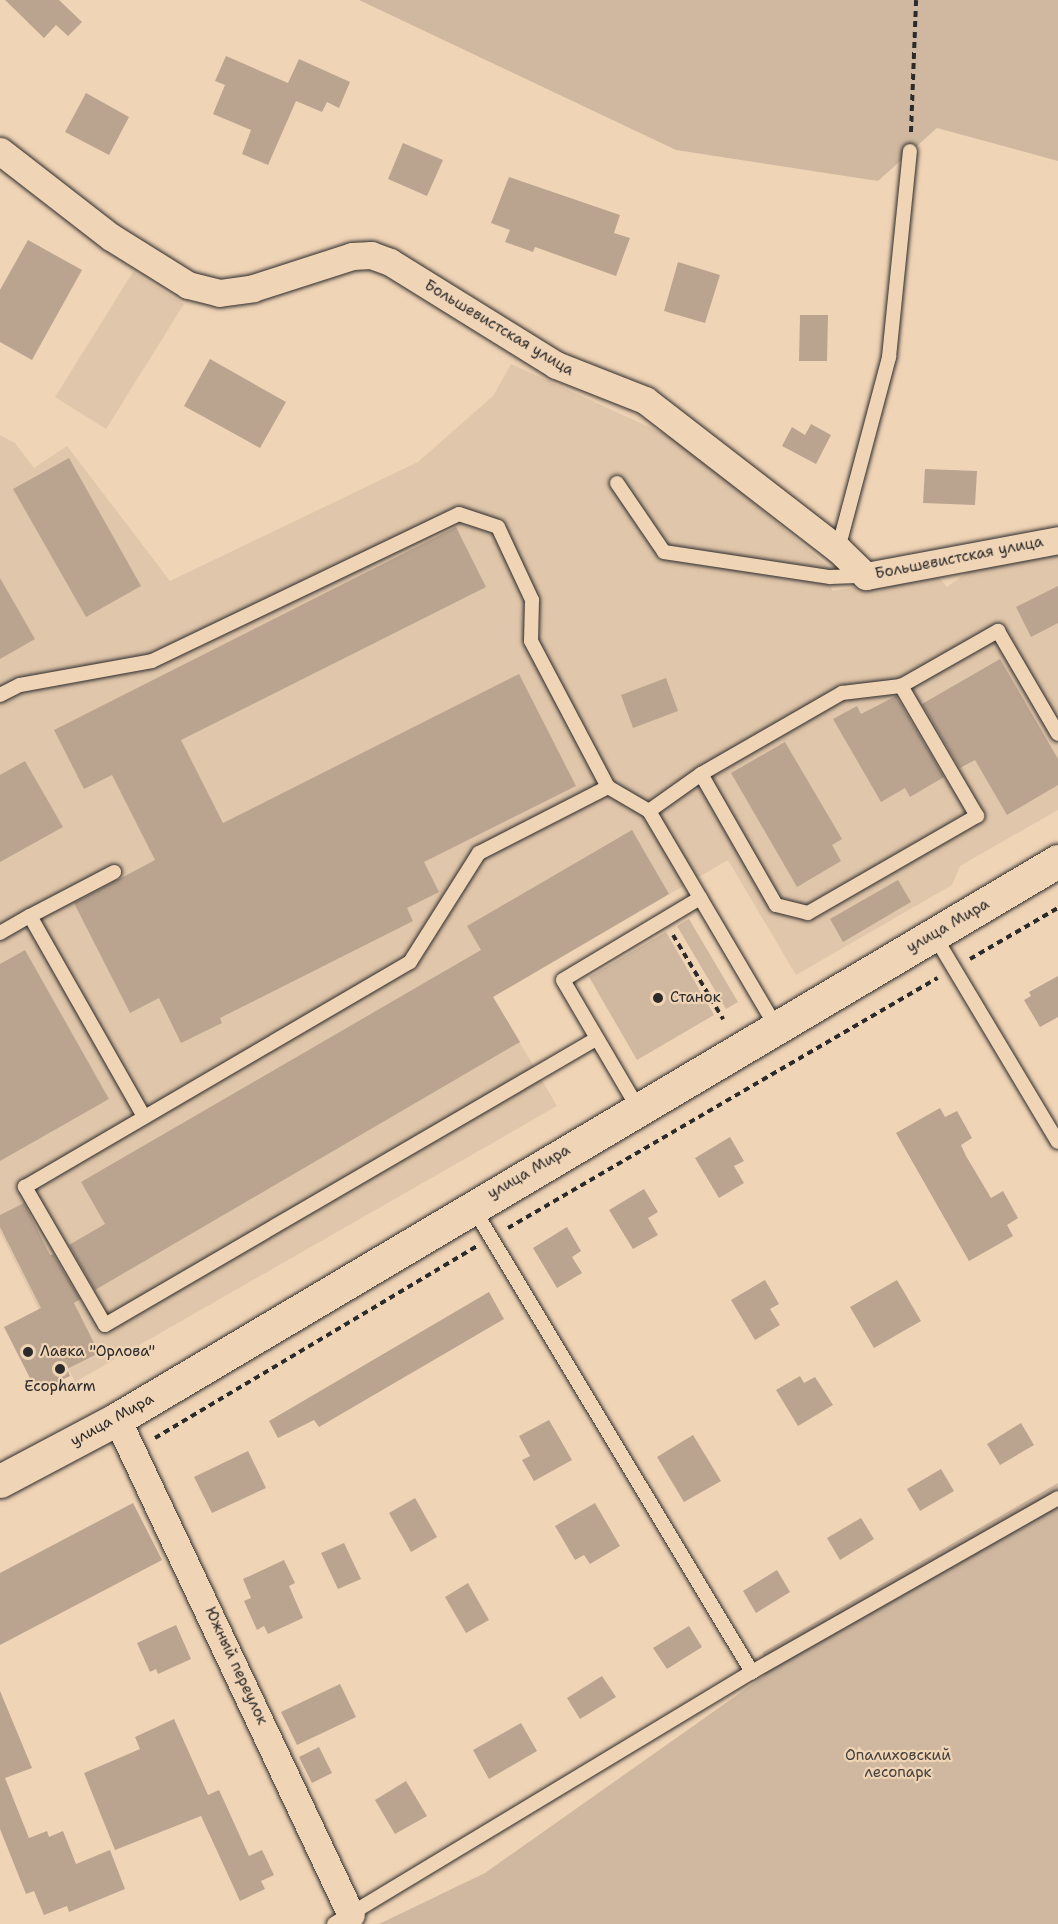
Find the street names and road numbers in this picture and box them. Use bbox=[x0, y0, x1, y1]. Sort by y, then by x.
street label: Большевистская улица bbox=[421, 276, 577, 380]
street label: Большевистская улица bbox=[873, 533, 1045, 583]
street label: улица Мира bbox=[903, 895, 993, 957]
street label: улица Мира bbox=[484, 1141, 574, 1203]
street label: улица Мира bbox=[67, 1390, 157, 1450]
street label: Южный переулок bbox=[201, 1604, 271, 1728]

